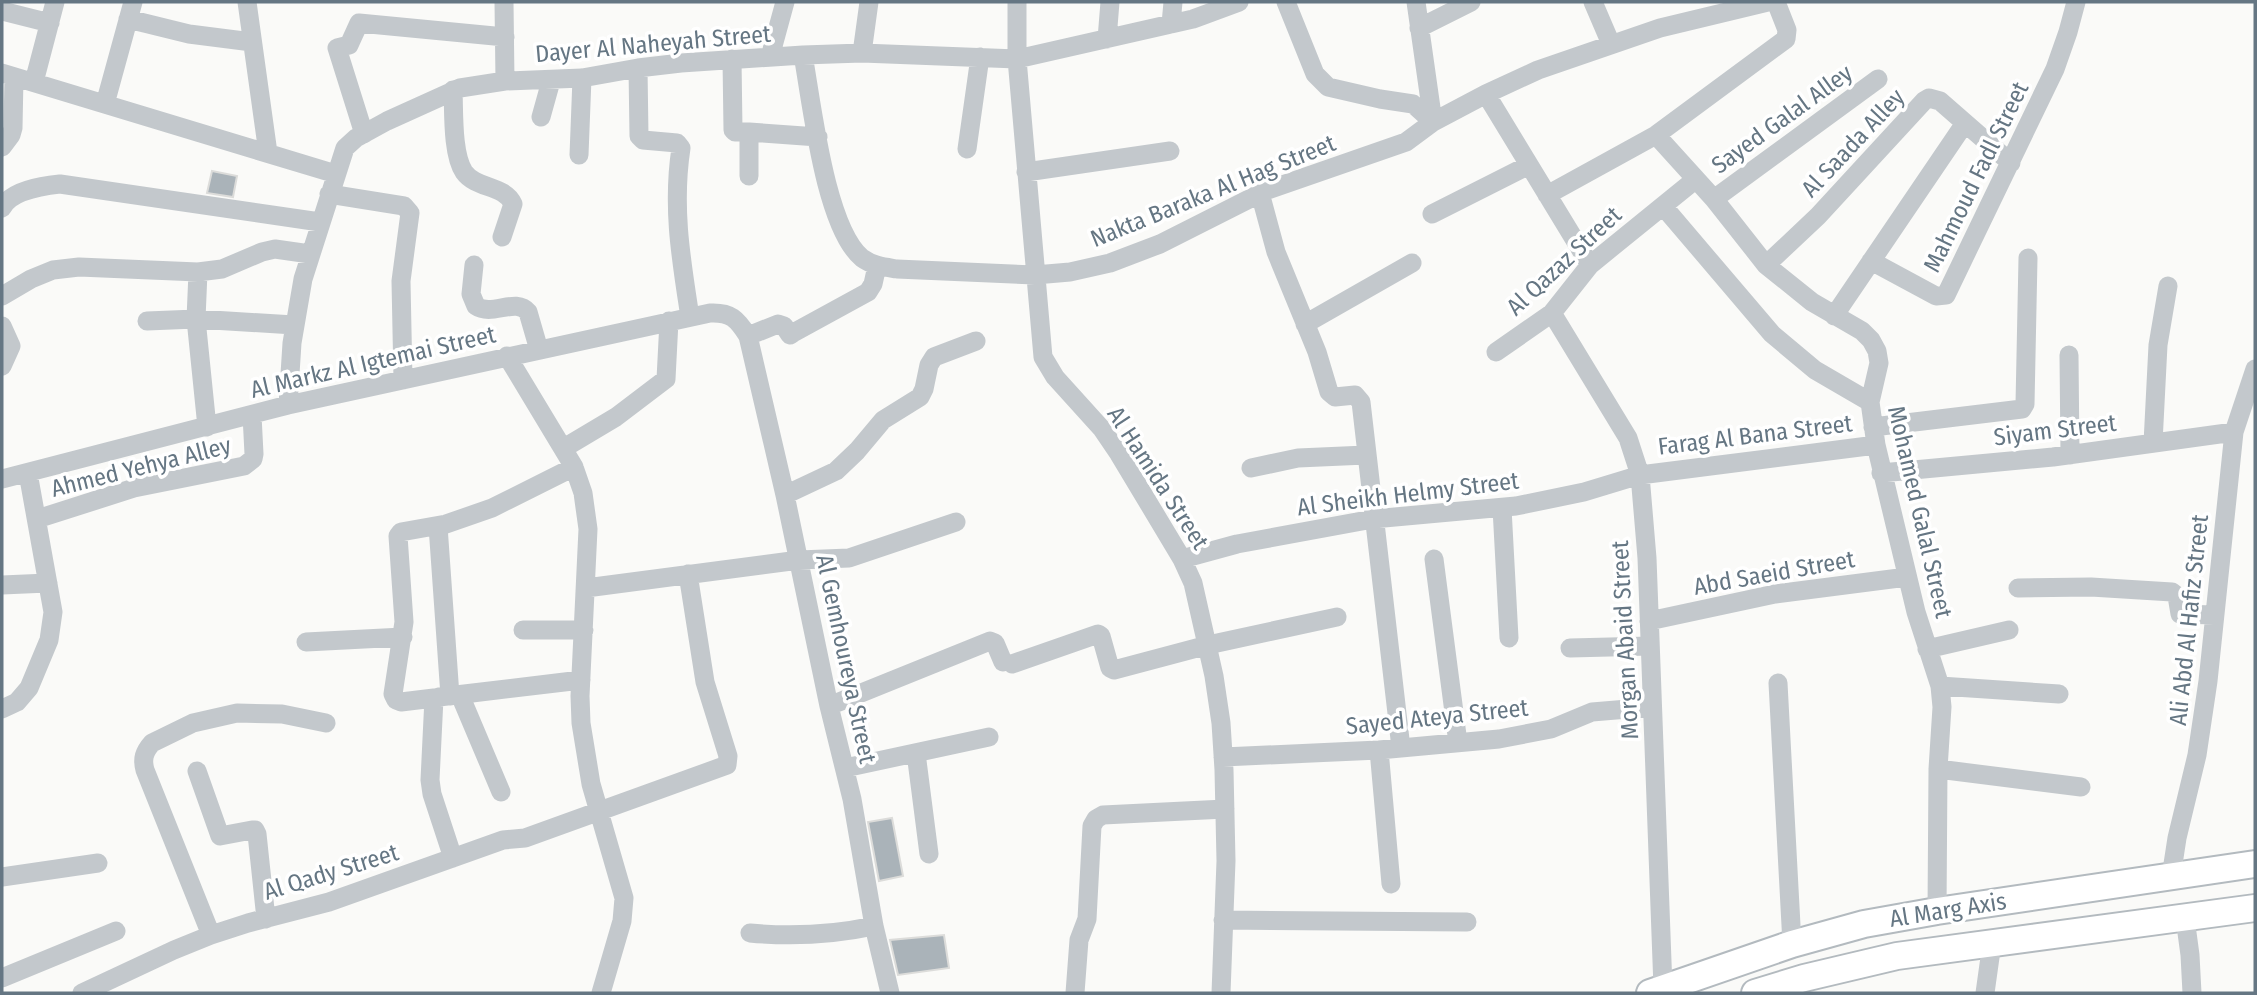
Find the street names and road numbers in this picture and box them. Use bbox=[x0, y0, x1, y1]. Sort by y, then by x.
street label: Dayer Al Naheyah Street bbox=[534, 20, 772, 68]
street label: Sayed Galal Alley bbox=[1706, 58, 1858, 179]
street label: Mahmoud Fadl Street bbox=[1918, 77, 2034, 277]
street label: Al Saada Alley bbox=[1796, 83, 1910, 203]
street label: Nakta Baraka Al Hag Street bbox=[1086, 129, 1340, 253]
street label: Al Qazaz Street bbox=[1501, 201, 1627, 321]
street label: Al Markz Al Igtemai Street bbox=[248, 320, 498, 404]
street label: Al Hamida Street bbox=[1101, 401, 1215, 555]
street label: Mohamed Galal Street bbox=[1882, 403, 1958, 621]
street label: Farag Al Bana Street bbox=[1656, 409, 1854, 461]
street label: Siyam Street bbox=[1992, 409, 2118, 451]
street label: Ahmed Yehya Alley bbox=[48, 431, 234, 503]
street label: Al Sheikh Helmy Street bbox=[1296, 467, 1520, 521]
street label: Ali Abd Al Hafiz Street bbox=[2164, 513, 2214, 727]
street label: Morgan Abaid Street bbox=[1606, 540, 1644, 740]
street label: Abd Saeid Street bbox=[1691, 545, 1857, 601]
street label: Al Gemhoureya Street bbox=[810, 552, 882, 766]
street label: Sayed Ateya Street bbox=[1345, 694, 1530, 740]
street label: Al Qady Street bbox=[260, 838, 402, 906]
street label: Al Marg Axis bbox=[1888, 887, 2008, 933]

